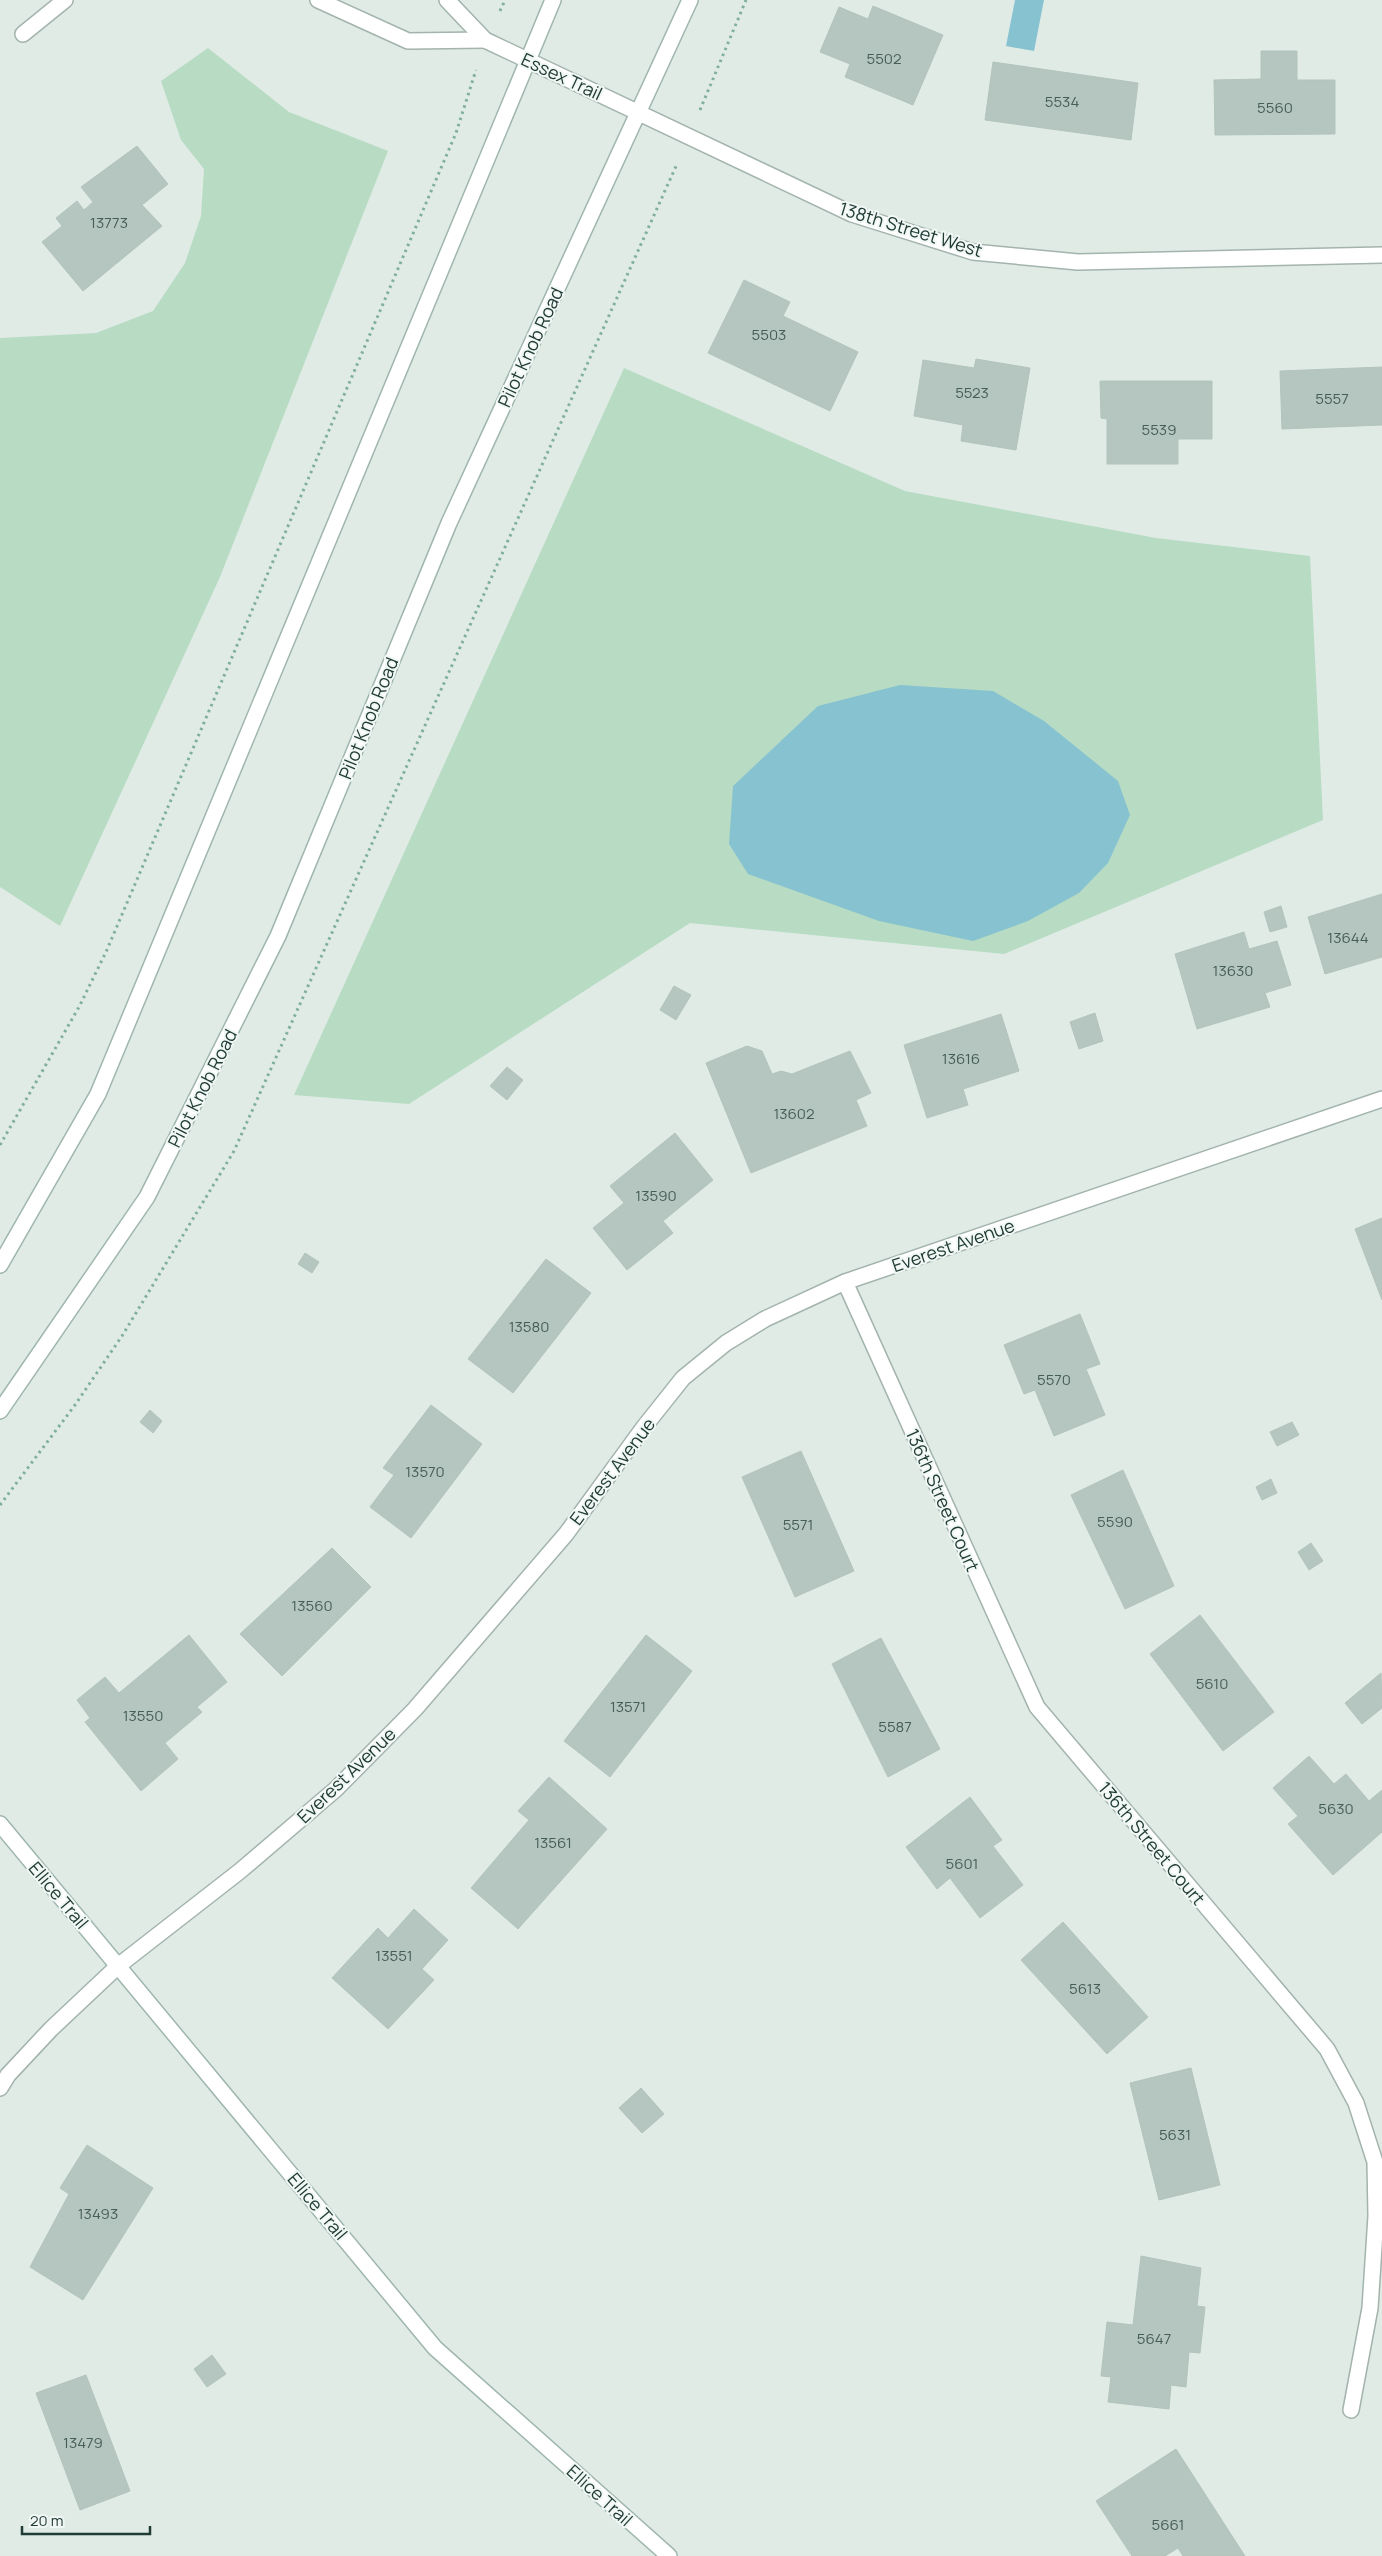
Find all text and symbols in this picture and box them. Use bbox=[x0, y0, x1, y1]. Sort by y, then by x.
street label: Essex Trail bbox=[518, 47, 606, 105]
house number: 5502 bbox=[866, 48, 902, 69]
house number: 5534 bbox=[1045, 91, 1079, 112]
house number: 5560 bbox=[1257, 97, 1293, 118]
street label: 138th Street West bbox=[837, 196, 985, 262]
house number: 13773 bbox=[90, 212, 128, 233]
street label: Pilot Knob Road bbox=[492, 283, 568, 411]
house number: 5503 bbox=[752, 324, 786, 345]
house number: 5523 bbox=[955, 382, 989, 403]
house number: 5557 bbox=[1315, 388, 1349, 409]
house number: 5539 bbox=[1142, 419, 1176, 440]
street label: Pilot Knob Road bbox=[333, 653, 403, 783]
house number: 13644 bbox=[1327, 927, 1369, 948]
house number: 13630 bbox=[1213, 960, 1253, 981]
street label: Pilot Knob Road bbox=[162, 1025, 242, 1151]
house number: 13616 bbox=[942, 1048, 980, 1069]
house number: 13602 bbox=[773, 1103, 815, 1124]
house number: 13590 bbox=[635, 1185, 677, 1206]
street label: Everest Avenue bbox=[888, 1213, 1018, 1277]
house number: 13580 bbox=[509, 1316, 549, 1337]
house number: 5570 bbox=[1037, 1369, 1071, 1390]
street label: Everest Avenue bbox=[564, 1413, 660, 1529]
street label: 136th Street Court bbox=[901, 1425, 985, 1575]
house number: 13570 bbox=[405, 1461, 445, 1482]
house number: 5590 bbox=[1097, 1511, 1133, 1532]
house number: 5571 bbox=[783, 1514, 813, 1535]
house number: 13560 bbox=[291, 1595, 333, 1616]
house number: 5610 bbox=[1196, 1673, 1228, 1694]
house number: 13571 bbox=[610, 1696, 646, 1717]
house number: 13550 bbox=[123, 1705, 163, 1726]
house number: 5587 bbox=[878, 1716, 912, 1737]
street label: Everest Avenue bbox=[292, 1722, 400, 1828]
street label: 136th Street Court bbox=[1093, 1776, 1211, 1910]
house number: 5630 bbox=[1318, 1798, 1354, 1819]
house number: 13561 bbox=[534, 1832, 572, 1853]
house number: 5601 bbox=[946, 1853, 978, 1874]
street label: Ellice Trail bbox=[24, 1856, 94, 1934]
house number: 13551 bbox=[375, 1945, 413, 1966]
house number: 5613 bbox=[1069, 1978, 1101, 1999]
house number: 5631 bbox=[1159, 2124, 1191, 2145]
street label: Ellice Trail bbox=[283, 2167, 353, 2245]
house number: 13493 bbox=[78, 2203, 118, 2224]
house number: 5647 bbox=[1137, 2328, 1171, 2349]
house number: 13479 bbox=[63, 2432, 103, 2453]
street label: Ellice Trail bbox=[562, 2459, 638, 2531]
scale bar bbox=[22, 2504, 150, 2536]
text: 20 m bbox=[30, 2510, 63, 2531]
house number: 5661 bbox=[1152, 2514, 1184, 2535]

